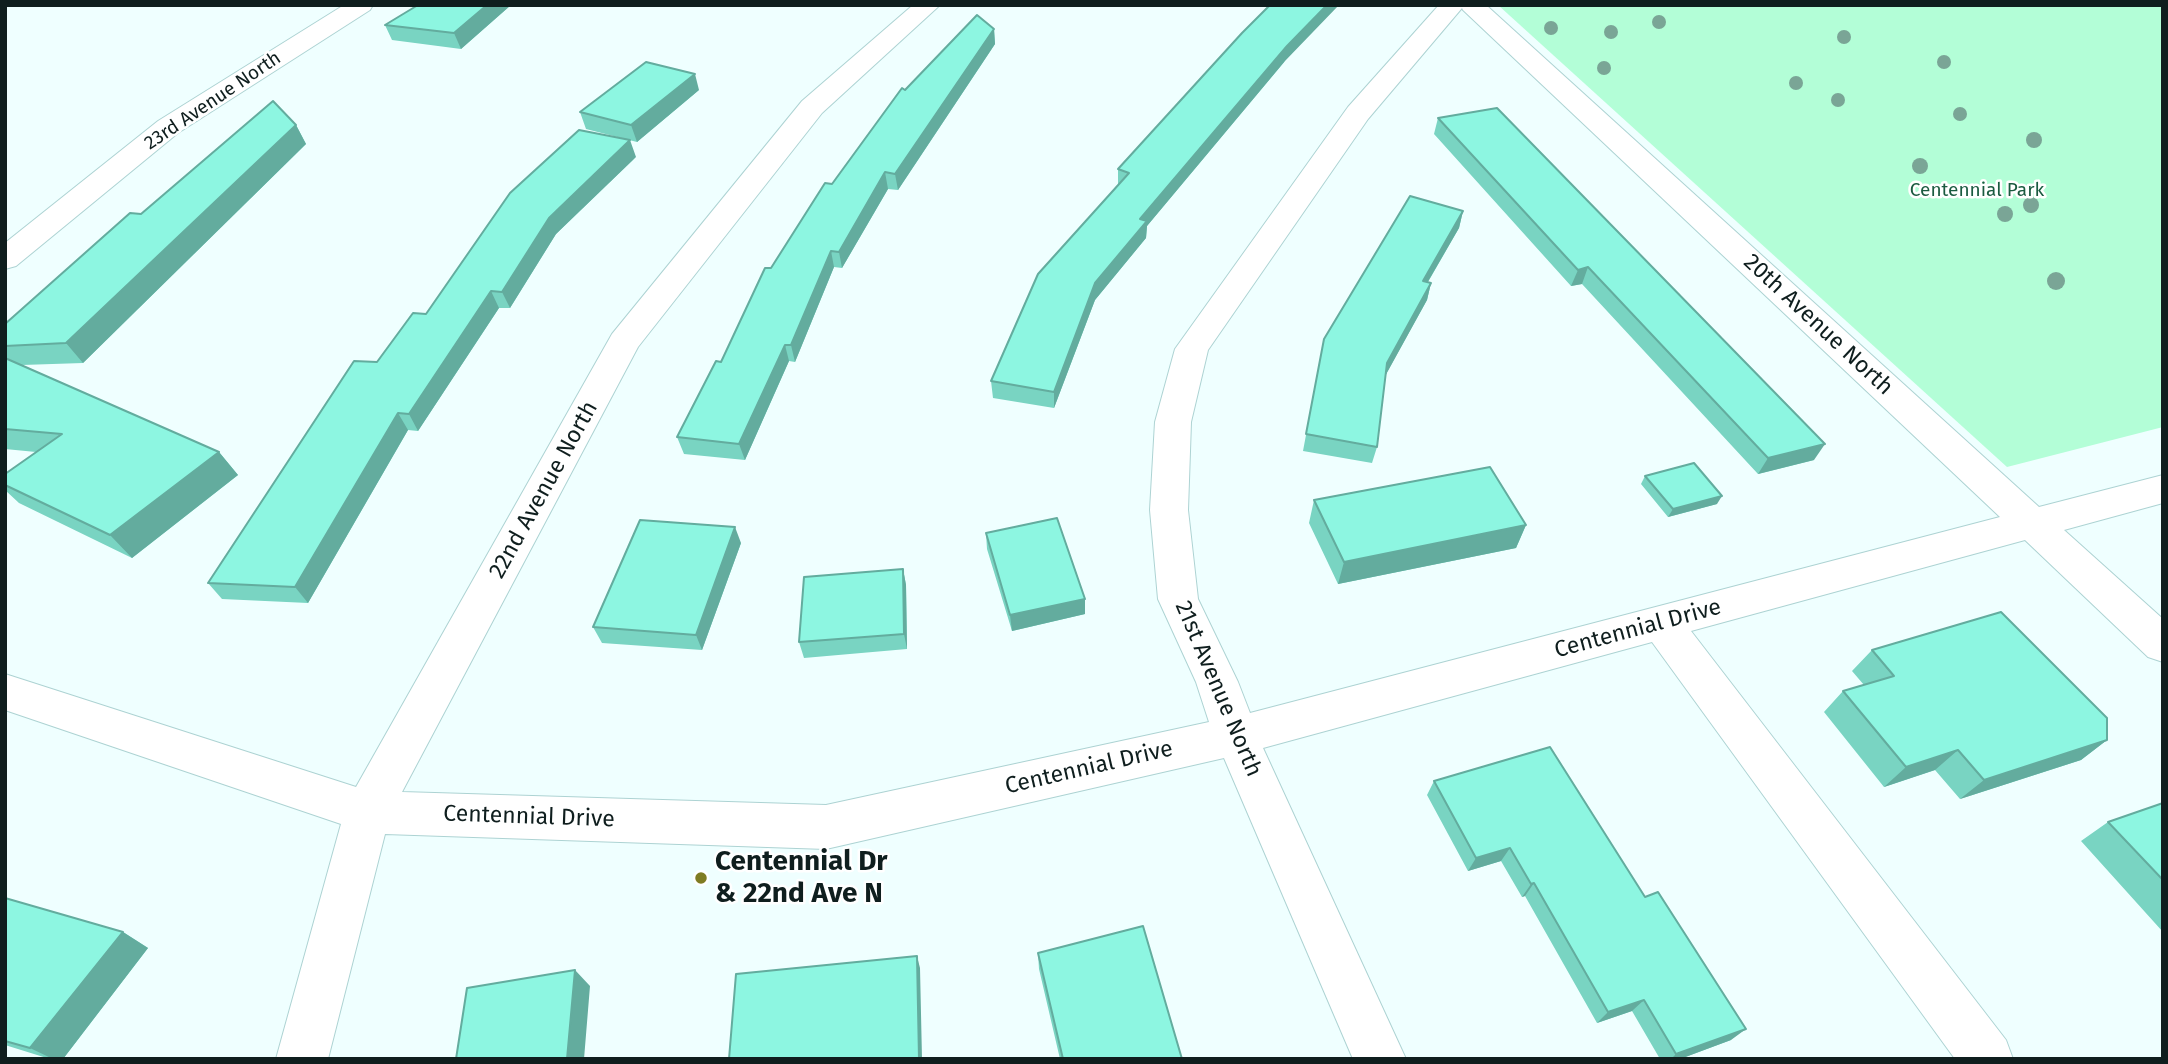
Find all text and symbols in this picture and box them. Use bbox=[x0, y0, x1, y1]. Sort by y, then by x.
street label: 23rd Avenue North bbox=[141, 47, 285, 155]
park label: Centennial Park bbox=[1910, 180, 2044, 202]
street label: 20th Avenue North bbox=[1738, 249, 1898, 401]
street label: 22nd Avenue North bbox=[484, 397, 604, 583]
street label: Centennial Drive bbox=[1552, 593, 1724, 665]
street label: 21st Avenue North bbox=[1169, 597, 1267, 781]
street label: Centennial Drive bbox=[1002, 735, 1176, 801]
street label: Centennial Drive bbox=[443, 800, 615, 834]
place label: Centennial Dr & 22nd Ave N bbox=[715, 845, 888, 911]
marker: Centennial Dr & 22nd Ave N bbox=[693, 870, 709, 886]

